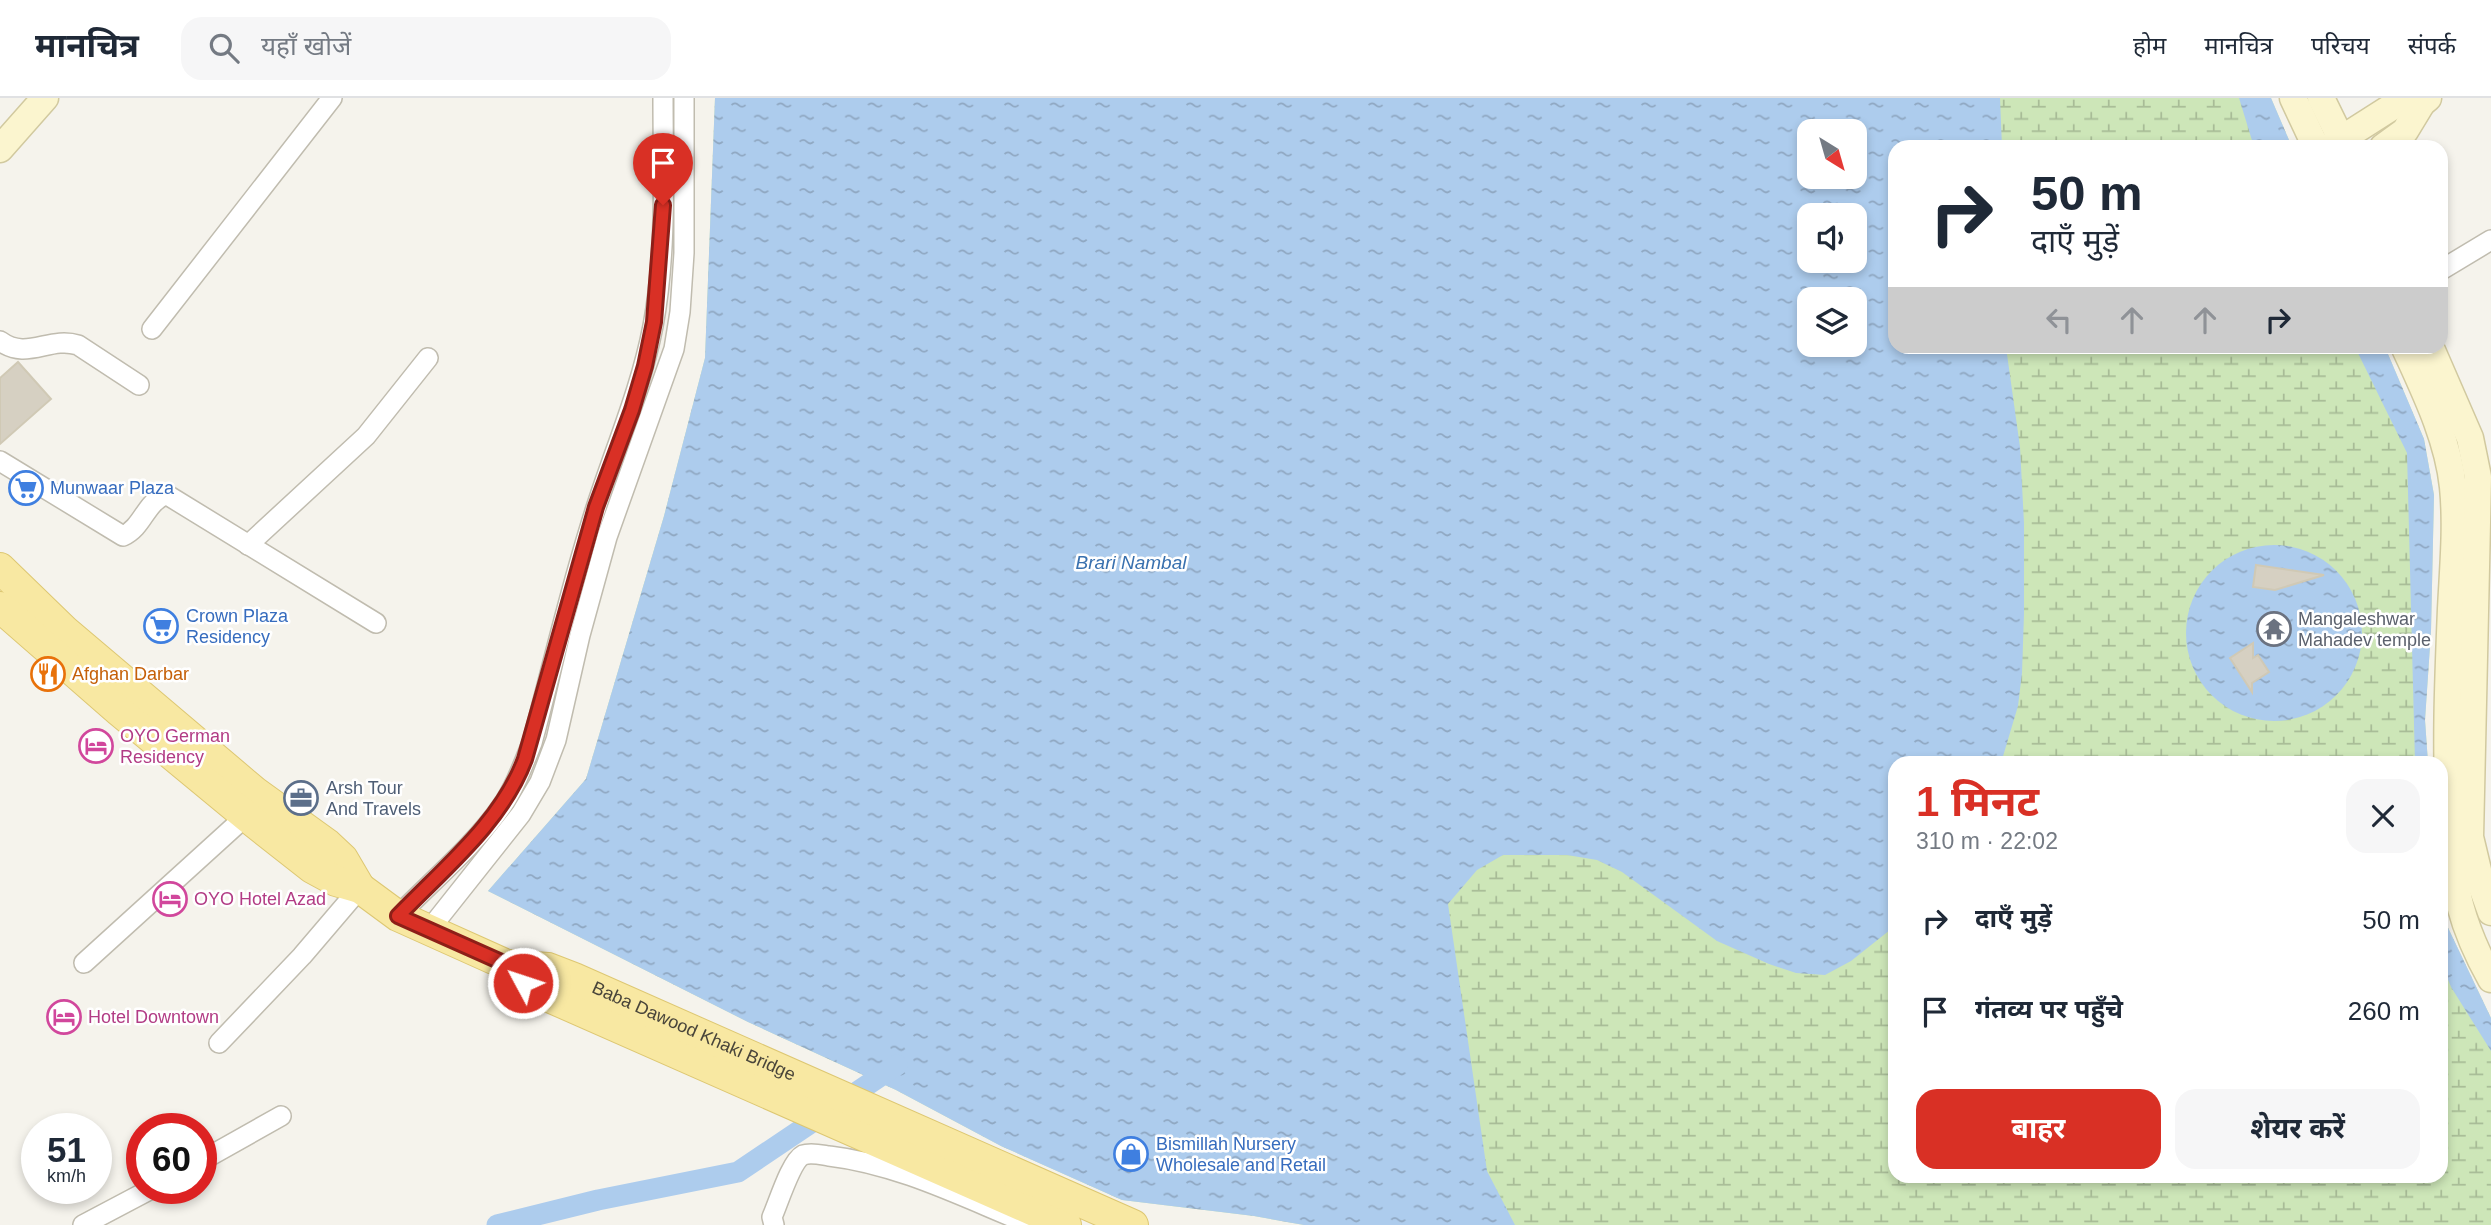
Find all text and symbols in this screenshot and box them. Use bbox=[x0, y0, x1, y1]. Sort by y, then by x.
search box bbox=[181, 17, 671, 80]
text: मानचित्र bbox=[35, 27, 139, 64]
icon: search bbox=[205, 29, 243, 67]
text: यहाँ खोजें bbox=[261, 31, 351, 61]
text: होम bbox=[2133, 32, 2166, 59]
text: मानचित्र bbox=[2204, 32, 2273, 59]
text: परिचय bbox=[2311, 32, 2370, 59]
text: संपर्क bbox=[2408, 32, 2456, 59]
north arrow bbox=[1797, 119, 1867, 189]
map controls bbox=[1797, 119, 1867, 357]
pin bbox=[633, 133, 693, 205]
icon: arrive bbox=[644, 144, 682, 182]
text: 50 m bbox=[2031, 166, 2143, 220]
icon: right bbox=[1916, 168, 2007, 259]
button: sound bbox=[1797, 203, 1867, 273]
text: दाएँ मुड़ें bbox=[2031, 223, 2119, 259]
button: layers bbox=[1797, 287, 1867, 357]
icon: left bbox=[2040, 301, 2078, 339]
icon: ahead bbox=[2113, 301, 2151, 339]
icon: ahead bbox=[2186, 301, 2224, 339]
icon: right bbox=[2259, 301, 2297, 339]
supermarket icon: Munwaar Plaza bbox=[7, 469, 45, 507]
place label: Munwaar Plaza bbox=[50, 478, 175, 498]
water label: Brari Nambal bbox=[1076, 552, 1187, 573]
place label: Crown Plaza Residency bbox=[186, 606, 289, 647]
supermarket icon: Crown Plaza Residency bbox=[142, 607, 180, 645]
place label: Mangaleshwar Mahadev temple bbox=[2298, 609, 2431, 650]
temple icon: Mangaleshwar Mahadev temple bbox=[2255, 610, 2293, 648]
restaurant icon: Afghan Darbar bbox=[29, 655, 67, 693]
place label: Afghan Darbar bbox=[72, 664, 189, 684]
place label: OYO German Residency bbox=[120, 726, 230, 767]
hotel icon: OYO German Residency bbox=[77, 727, 115, 765]
place label: Arsh Tour And Travels bbox=[326, 778, 421, 819]
text: 1 मिनट bbox=[1916, 778, 2039, 825]
office icon: Arsh Tour And Travels bbox=[282, 779, 320, 817]
button: close bbox=[2346, 779, 2420, 853]
text: 310 m · 22:02 bbox=[1916, 828, 2058, 854]
hotel icon: OYO Hotel Azad bbox=[151, 880, 189, 918]
place label: OYO Hotel Azad bbox=[194, 889, 326, 909]
icon: right bbox=[1916, 902, 1954, 940]
text: दाएँ मुड़ें bbox=[1975, 903, 2052, 933]
text: 50 m bbox=[2362, 905, 2420, 935]
position arrow bbox=[486, 946, 560, 1020]
street label: Baba Dawood Khaki Bridge bbox=[589, 977, 799, 1085]
icon: arrive bbox=[1916, 993, 1954, 1031]
text: गंतव्य पर पहुँचे bbox=[1975, 994, 2123, 1024]
text: 260 m bbox=[2348, 996, 2420, 1026]
hotel icon: Hotel Downtown bbox=[45, 998, 83, 1036]
place label: Hotel Downtown bbox=[88, 1007, 219, 1027]
button: बाहर bbox=[1916, 1089, 2161, 1169]
button: शेयर करें bbox=[2175, 1089, 2420, 1169]
speed limit sign: 60 bbox=[126, 1113, 217, 1204]
text: 51 bbox=[47, 1130, 86, 1169]
place label: Bismillah Nursery Wholesale and Retail bbox=[1156, 1134, 1326, 1175]
shop icon: Bismillah Nursery Wholesale and Retail bbox=[1112, 1135, 1150, 1173]
text: km/h bbox=[47, 1166, 86, 1186]

